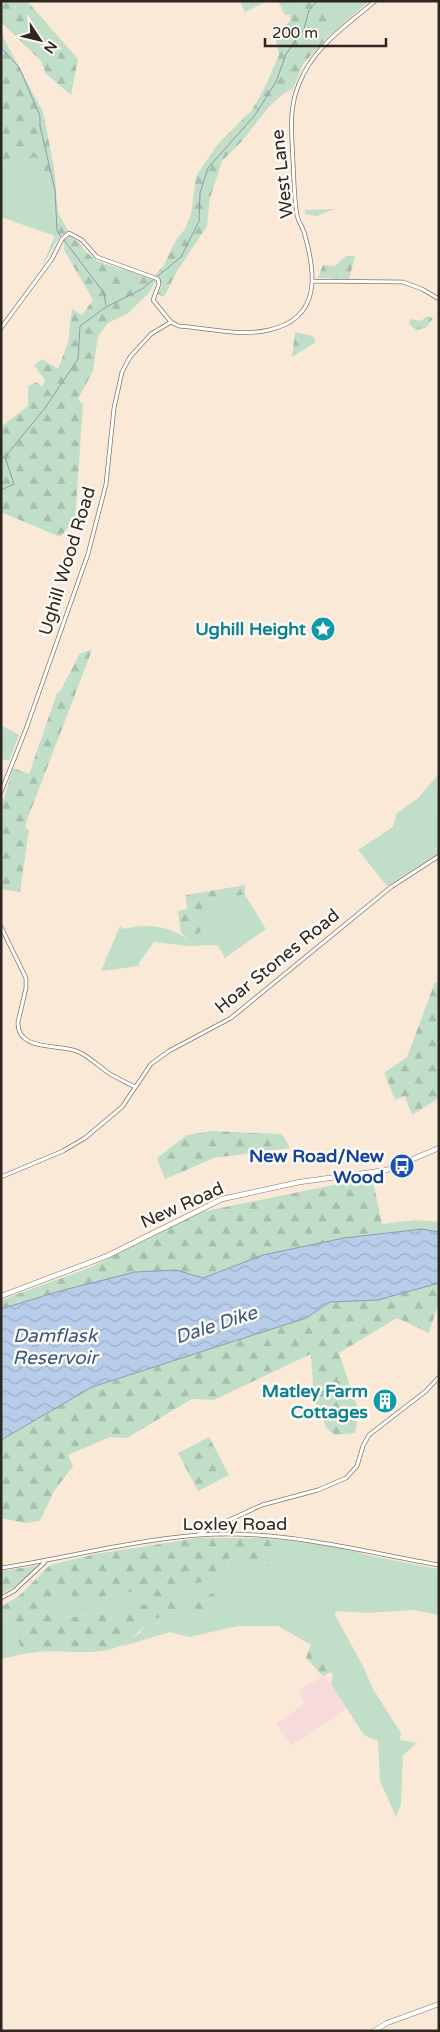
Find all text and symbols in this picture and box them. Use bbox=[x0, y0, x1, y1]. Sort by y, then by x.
north arrow bbox=[15, 15, 65, 65]
scale bar bbox=[265, 15, 386, 47]
text: 200 m bbox=[272, 24, 318, 42]
text: N bbox=[40, 38, 60, 57]
street label: West Lane bbox=[266, 128, 298, 220]
street label: Ughill Wood Road bbox=[34, 484, 100, 638]
place icon: Ughill Height bbox=[310, 616, 336, 642]
place label: Ughill Height bbox=[195, 618, 306, 640]
street label: Hoar Stones Road bbox=[210, 904, 344, 1018]
place label: New Road/New Wood bbox=[249, 1145, 385, 1188]
bus stop icon: New Road/New Wood bbox=[389, 1153, 415, 1179]
street label: New Road bbox=[137, 1177, 227, 1233]
water label: Dale Dike bbox=[172, 1301, 261, 1349]
water label: Damflask Reservoir bbox=[13, 1325, 100, 1369]
place label: Matley Farm Cottages bbox=[262, 1380, 368, 1423]
building icon: Matley Farm Cottages bbox=[372, 1388, 398, 1414]
street label: Loxley Road bbox=[183, 1513, 287, 1535]

